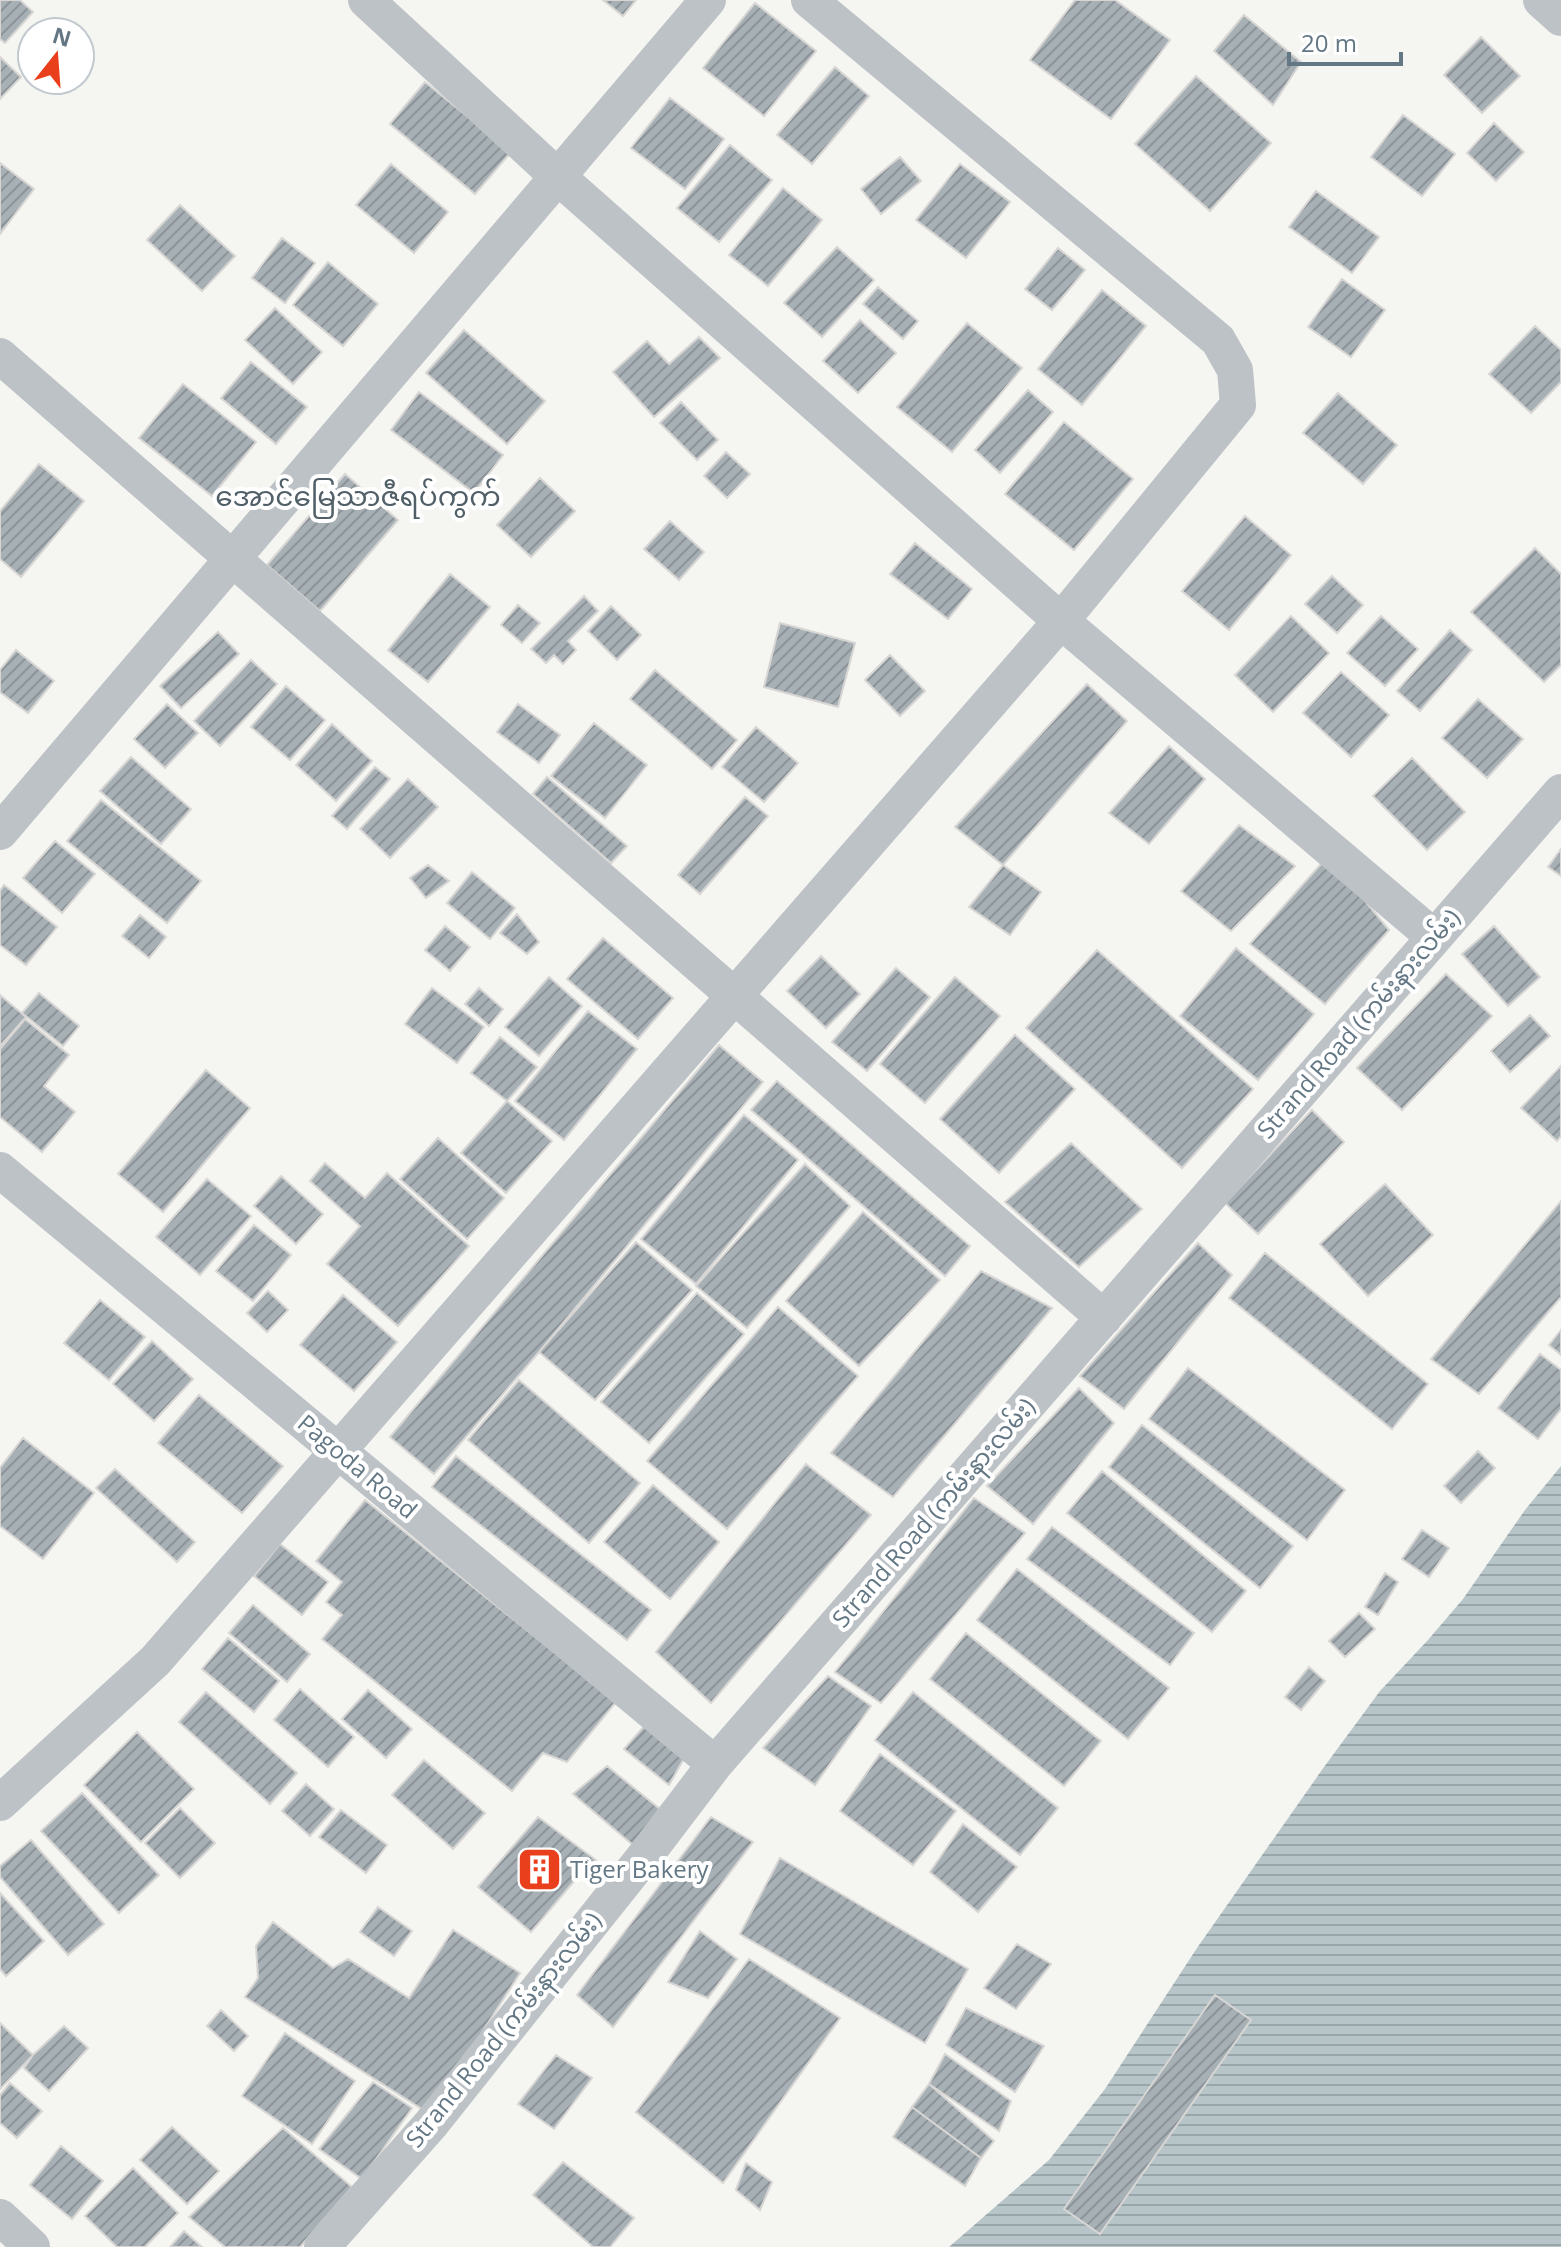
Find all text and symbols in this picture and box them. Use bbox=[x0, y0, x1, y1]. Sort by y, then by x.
north arrow bbox=[16, 16, 96, 96]
scale bar bbox=[1289, 16, 1401, 66]
text: N bbox=[49, 19, 75, 53]
text: 20 m bbox=[1301, 26, 1357, 59]
district label: အောင်မြေသာဇီရပ်ကွက် bbox=[215, 476, 501, 519]
street label: Strand Road (ကမ်းနားလမ်း) bbox=[1249, 901, 1470, 1147]
street label: Strand Road (ကမ်းနားလမ်း) bbox=[824, 1390, 1045, 1636]
street label: Pagoda Road bbox=[291, 1406, 425, 1526]
building icon: Tiger Bakery bbox=[515, 1846, 563, 1894]
place label: Tiger Bakery bbox=[570, 1852, 710, 1885]
street label: Strand Road (ကမ်းနားလမ်း) bbox=[397, 1904, 611, 2156]

